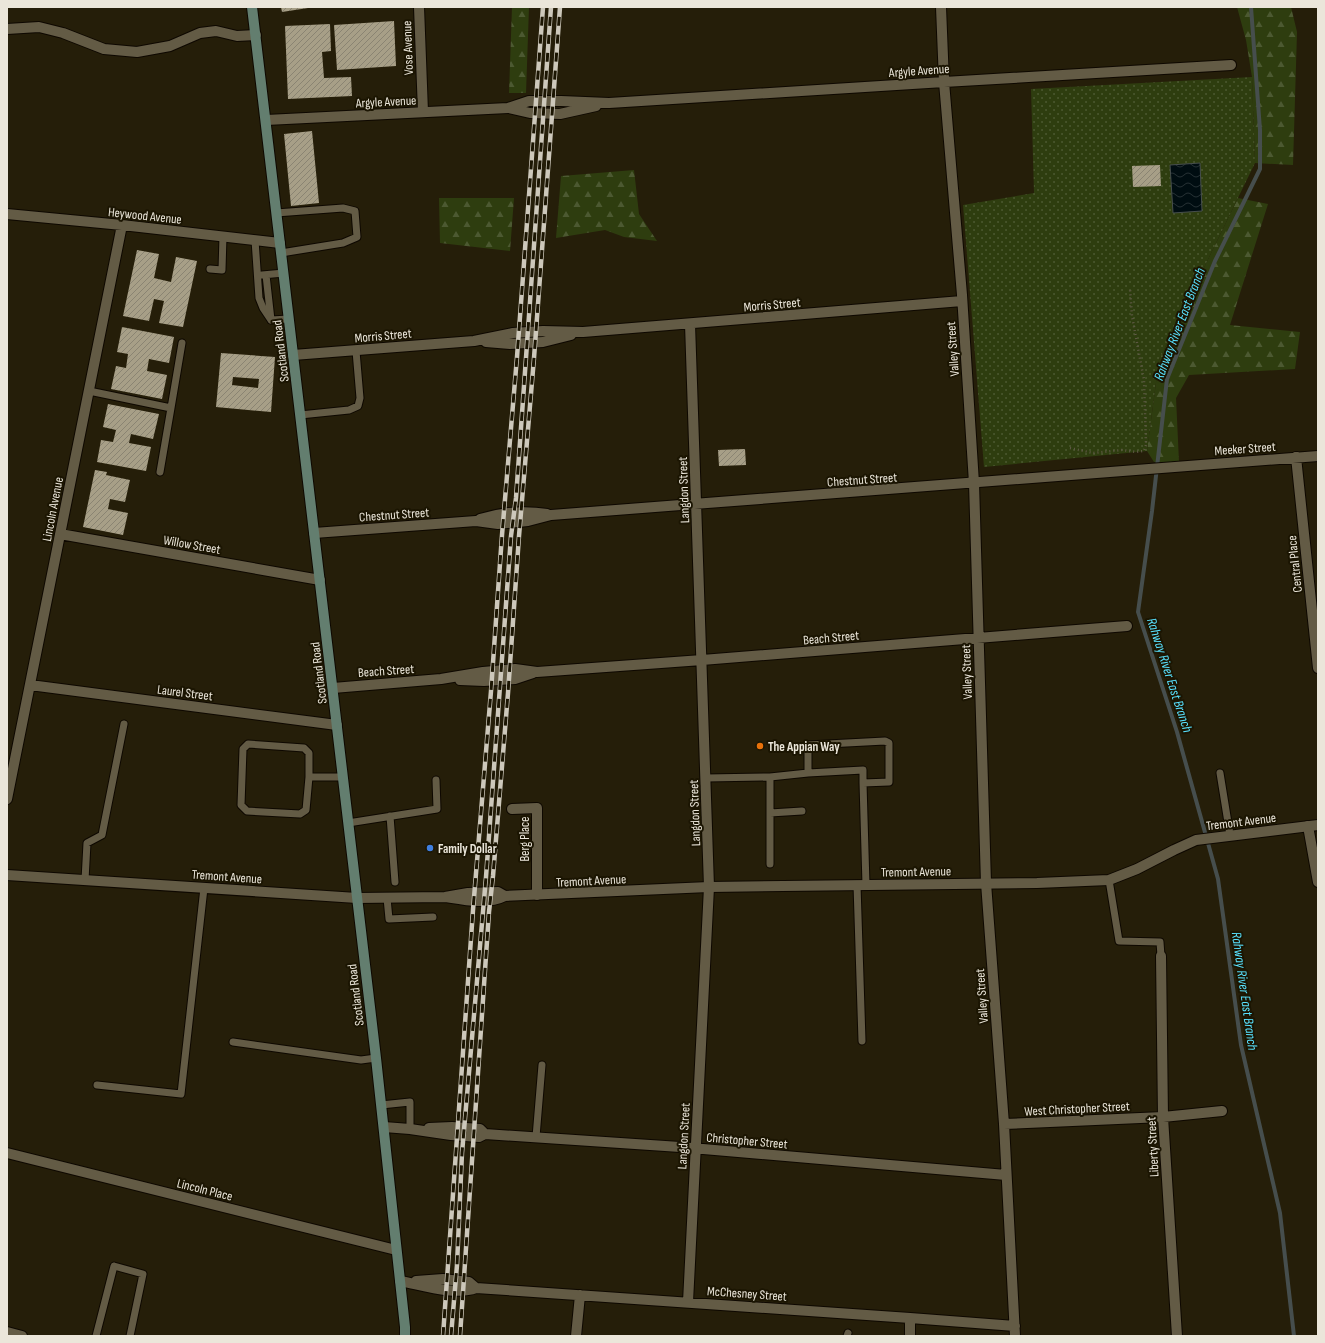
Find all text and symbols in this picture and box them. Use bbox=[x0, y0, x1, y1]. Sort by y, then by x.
street label: Vose Avenue bbox=[399, 20, 417, 76]
street label: Argyle Avenue bbox=[887, 61, 950, 81]
street label: Argyle Avenue bbox=[354, 92, 417, 112]
street label: Heywood Avenue bbox=[107, 204, 183, 228]
water label: Rahway River East Branch bbox=[1150, 265, 1209, 383]
street label: Morris Street bbox=[743, 295, 801, 315]
street label: Scotland Road bbox=[269, 319, 293, 383]
street label: Valley Street bbox=[943, 321, 963, 377]
street label: Morris Street bbox=[354, 326, 412, 346]
street label: Meeker Street bbox=[1214, 439, 1276, 459]
street label: Langdon Street bbox=[675, 456, 693, 523]
street label: Chestnut Street bbox=[827, 470, 898, 490]
street label: Lincoln Avenue bbox=[39, 476, 67, 543]
street label: Chestnut Street bbox=[359, 505, 430, 525]
street label: Willow Street bbox=[162, 532, 222, 558]
street label: Central Place bbox=[1284, 535, 1306, 593]
water label: Rahway River East Branch bbox=[1143, 616, 1196, 735]
street label: Beach Street bbox=[802, 628, 860, 648]
street label: Scotland Road bbox=[307, 641, 331, 705]
street label: Valley Street bbox=[958, 644, 976, 700]
street label: Beach Street bbox=[357, 661, 415, 681]
street label: Laurel Street bbox=[156, 682, 214, 704]
place label: The Appian Way bbox=[768, 739, 840, 755]
marker: The Appian Way bbox=[755, 741, 765, 751]
street label: Langdon Street bbox=[686, 779, 704, 846]
street label: Tremont Avenue bbox=[1205, 810, 1277, 834]
street label: Berg Place bbox=[517, 817, 533, 861]
place label: Family Dollar bbox=[438, 841, 497, 857]
marker: Family Dollar bbox=[425, 843, 435, 853]
street label: Tremont Avenue bbox=[881, 863, 951, 881]
street label: Tremont Avenue bbox=[191, 867, 263, 887]
street label: Tremont Avenue bbox=[556, 871, 627, 891]
water label: Rahway River East Branch bbox=[1228, 931, 1261, 1052]
street label: Scotland Road bbox=[344, 963, 368, 1027]
street label: Valley Street bbox=[972, 968, 992, 1024]
street label: West Christopher Street bbox=[1024, 1098, 1130, 1120]
street label: Langdon Street bbox=[674, 1102, 694, 1170]
street label: Liberty Street bbox=[1143, 1116, 1163, 1177]
street label: Christopher Street bbox=[706, 1129, 788, 1153]
street label: Lincoln Place bbox=[175, 1175, 234, 1205]
street label: McChesney Street bbox=[707, 1283, 787, 1305]

